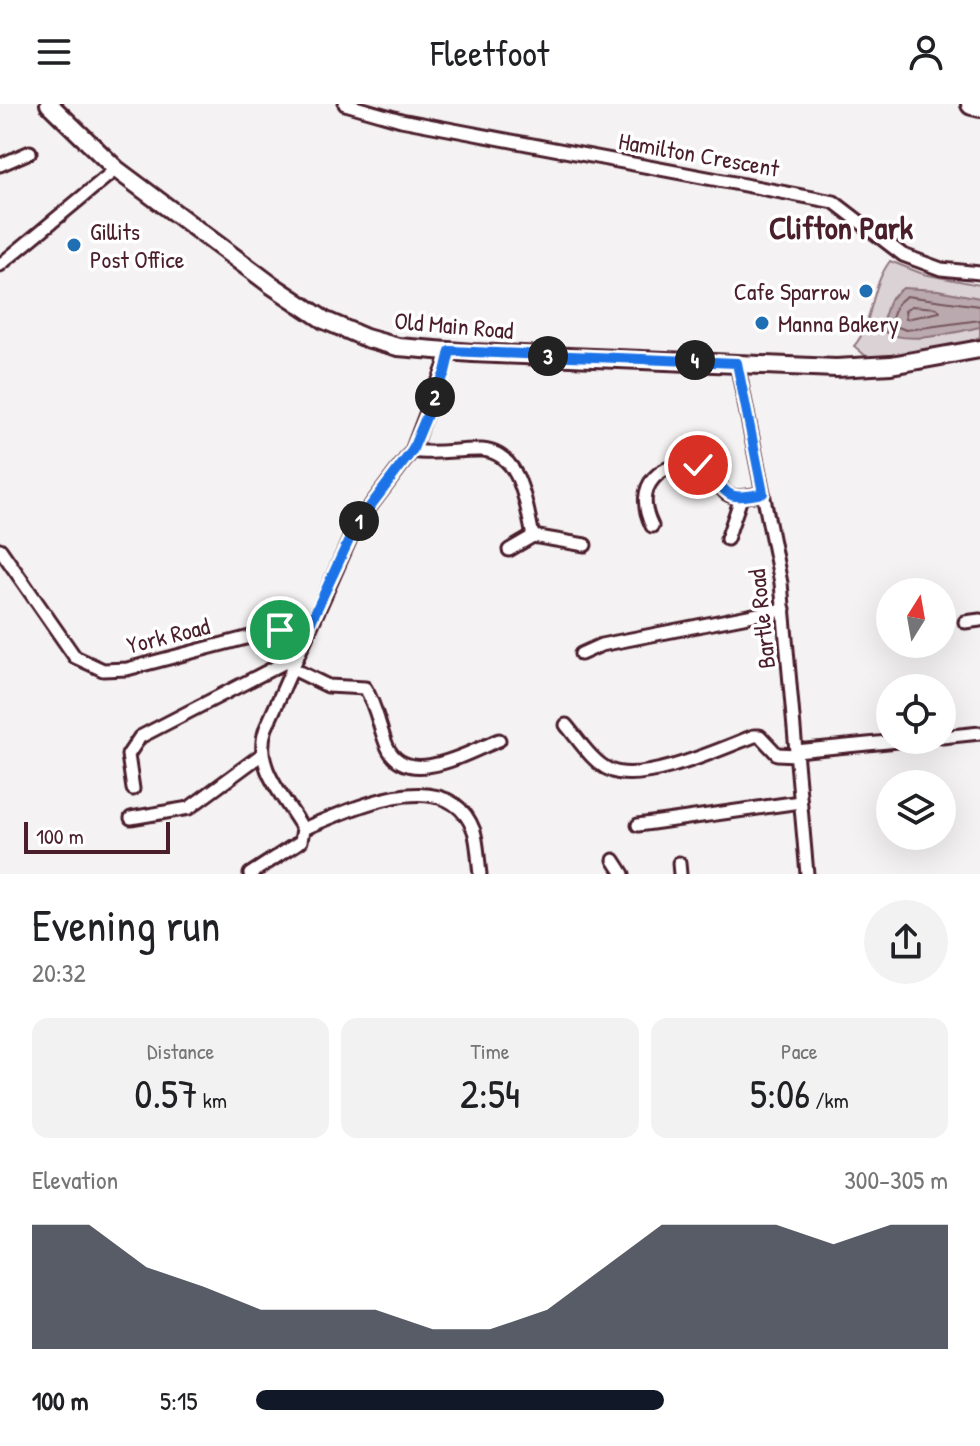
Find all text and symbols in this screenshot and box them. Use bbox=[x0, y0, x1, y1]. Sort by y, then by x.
text: Fleetfoot bbox=[431, 28, 549, 77]
icon: menu bbox=[32, 30, 76, 74]
icon: person bbox=[904, 30, 948, 74]
street label: Hamilton Crescent bbox=[616, 124, 782, 184]
district label: Clifton Park bbox=[769, 206, 914, 249]
place label: Gillits Post Office bbox=[90, 215, 185, 275]
marker: Gillits Post Office bbox=[65, 236, 83, 254]
place label: Cafe Sparrow bbox=[734, 275, 850, 307]
marker: Cafe Sparrow bbox=[857, 282, 875, 300]
street label: Old Main Road bbox=[393, 304, 515, 346]
place label: Manna Bakery bbox=[778, 307, 899, 339]
marker: Manna Bakery bbox=[753, 314, 771, 332]
pin: 3 bbox=[528, 336, 568, 376]
pin: 4 bbox=[675, 340, 715, 380]
text: 3 bbox=[543, 341, 553, 371]
text: 4 bbox=[691, 345, 699, 375]
pin: 2 bbox=[415, 377, 455, 417]
text: 2 bbox=[430, 382, 440, 412]
pin bbox=[664, 431, 732, 499]
icon: check bbox=[676, 443, 720, 487]
pin: 1 bbox=[339, 501, 379, 541]
text: 1 bbox=[355, 506, 363, 536]
street label: Bartle Road bbox=[740, 568, 782, 670]
north arrow bbox=[876, 578, 956, 658]
map controls bbox=[876, 578, 956, 850]
pin bbox=[246, 596, 314, 664]
icon: arrive bbox=[258, 608, 302, 652]
street label: York Road bbox=[123, 609, 213, 661]
button: locate bbox=[876, 674, 956, 754]
button: layers bbox=[876, 770, 956, 850]
scale bar bbox=[24, 818, 170, 854]
text: 100 m bbox=[36, 821, 84, 851]
text: Evening run bbox=[32, 895, 220, 955]
button: share bbox=[864, 900, 948, 984]
text: 20:32 bbox=[32, 955, 86, 990]
text: Distance bbox=[147, 1036, 214, 1066]
text: Time bbox=[471, 1036, 509, 1066]
text: Pace bbox=[781, 1036, 818, 1066]
text: 0.57 bbox=[134, 1066, 198, 1120]
text: 2:54 bbox=[460, 1066, 520, 1120]
text: 5:06 bbox=[750, 1066, 810, 1120]
text: km bbox=[198, 1085, 227, 1115]
text: /km bbox=[810, 1085, 849, 1115]
text: Elevation bbox=[32, 1162, 118, 1197]
text: 300–305 m bbox=[844, 1162, 948, 1197]
text: 100 m bbox=[32, 1383, 88, 1418]
text: 5:15 bbox=[160, 1383, 197, 1418]

